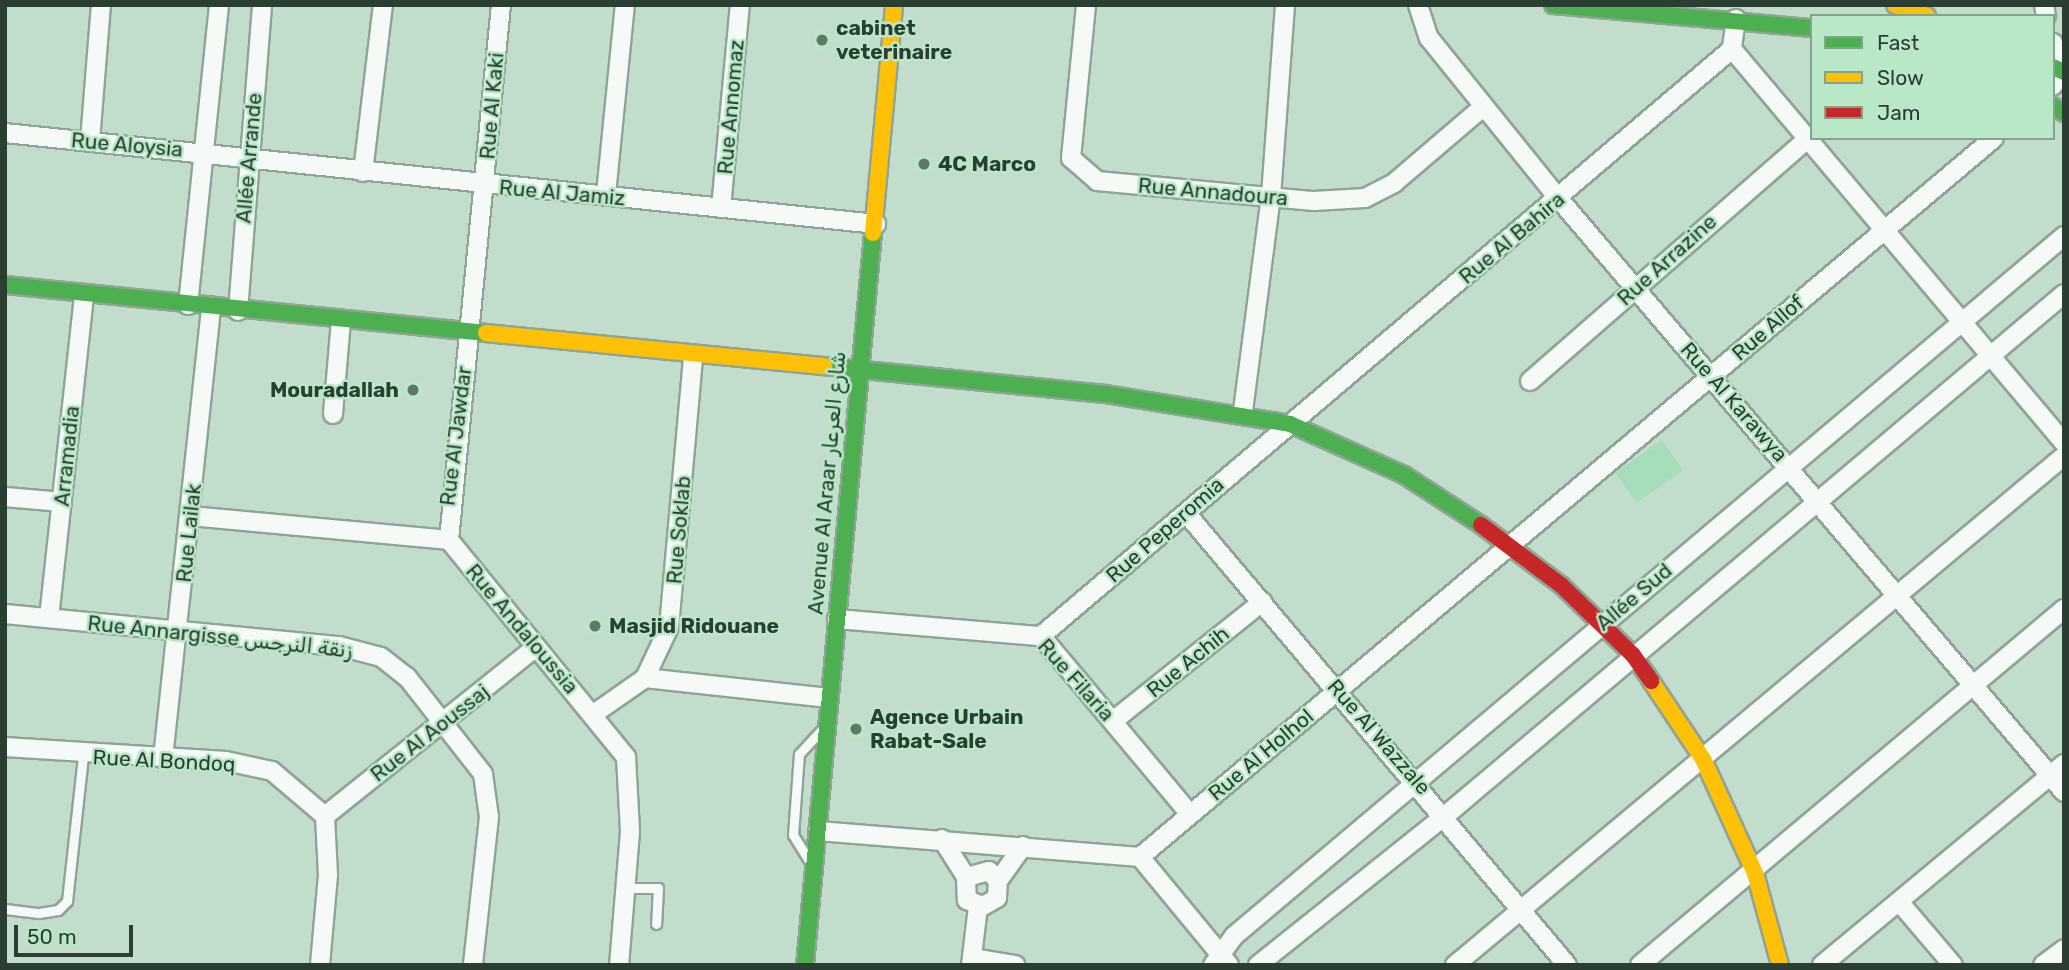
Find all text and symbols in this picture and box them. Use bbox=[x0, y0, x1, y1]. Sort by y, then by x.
legend bbox=[1810, 14, 2055, 140]
place label: cabinet veterinaire bbox=[836, 15, 952, 65]
text: Fast bbox=[1877, 30, 1919, 55]
marker: cabinet veterinaire bbox=[814, 32, 830, 48]
street label: Rue Annomaz bbox=[713, 38, 749, 176]
street label: Rue Al Kaki bbox=[475, 51, 509, 161]
text: Slow bbox=[1877, 65, 1924, 90]
street label: Allée Arrande bbox=[231, 91, 267, 225]
text: Jam bbox=[1877, 100, 1921, 125]
street label: Rue Aloysia bbox=[70, 128, 184, 162]
place label: 4C Marco bbox=[938, 151, 1036, 177]
marker: 4C Marco bbox=[916, 156, 932, 172]
street label: Rue Annadoura bbox=[1137, 173, 1289, 211]
street label: Rue Al Jamiz bbox=[498, 175, 626, 211]
street label: Rue Al Bahira bbox=[1454, 186, 1570, 290]
street label: Rue Arrazine bbox=[1612, 209, 1722, 311]
street label: Rue Allof bbox=[1727, 290, 1809, 366]
street label: Rue Al Karawya bbox=[1675, 337, 1793, 467]
street label: Avenue Al Araar شارع العرعار bbox=[803, 350, 851, 616]
street label: Rue Al Jawdar bbox=[435, 364, 477, 508]
place label: Mouradallah bbox=[270, 377, 399, 403]
marker: Mouradallah bbox=[405, 382, 421, 398]
street label: Arramadia bbox=[49, 405, 85, 507]
street label: Rue Peperomia bbox=[1101, 472, 1229, 588]
street label: Rue Soklab bbox=[662, 475, 696, 585]
street label: Rue Lailak bbox=[171, 482, 207, 584]
street label: Allée Sud bbox=[1591, 558, 1677, 636]
street label: Rue Andaloussia bbox=[460, 559, 584, 699]
street label: Rue Annargisse زنقة النرجس bbox=[86, 611, 354, 663]
place label: Masjid Ridouane bbox=[609, 613, 779, 639]
marker: Masjid Ridouane bbox=[587, 618, 603, 634]
street label: Rue Achih bbox=[1141, 621, 1235, 703]
street label: Rue Filaria bbox=[1033, 634, 1119, 726]
street label: Rue Al Wazzale bbox=[1322, 674, 1436, 800]
street label: Rue Al Aoussaj bbox=[365, 678, 495, 788]
place label: Agence Urbain Rabat-Sale bbox=[870, 704, 1023, 754]
street label: Rue Al Holhol bbox=[1203, 704, 1319, 806]
marker: Agence Urbain Rabat-Sale bbox=[848, 721, 864, 737]
street label: Rue Al Bondoq bbox=[92, 745, 236, 777]
scale bar bbox=[18, 911, 136, 955]
text: 50 m bbox=[27, 924, 77, 949]

